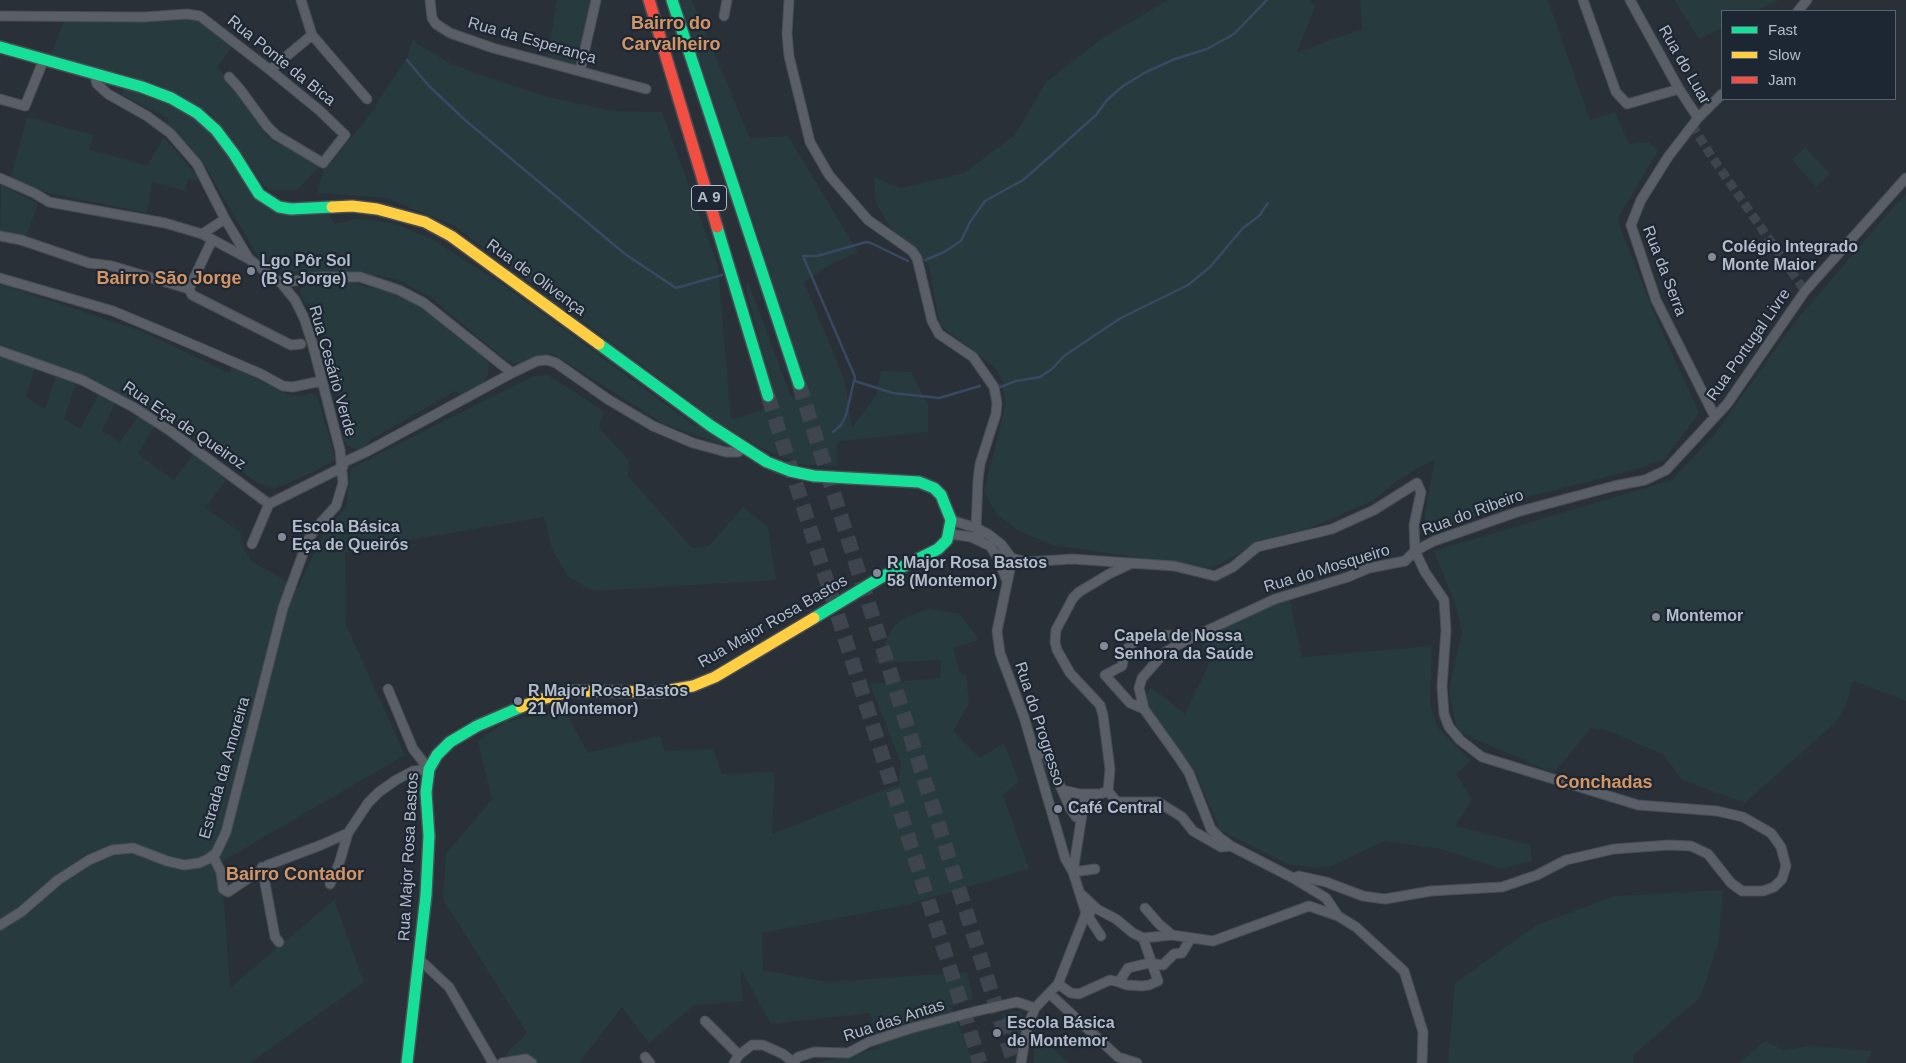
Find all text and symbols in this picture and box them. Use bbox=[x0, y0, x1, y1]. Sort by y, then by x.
legend bbox=[1721, 10, 1896, 100]
street label: Rua Ponte da Bica bbox=[223, 12, 339, 110]
district label: Bairro do Carvalheiro bbox=[621, 13, 721, 56]
street label: Rua da Esperança bbox=[466, 14, 598, 68]
text: Fast bbox=[1768, 21, 1797, 38]
street label: Rua do Luar bbox=[1654, 22, 1714, 108]
text: Slow bbox=[1768, 46, 1801, 63]
text: Jam bbox=[1768, 71, 1796, 88]
road number: A 9 bbox=[692, 186, 726, 210]
street label: Rua da Serra bbox=[1638, 223, 1690, 319]
street label: Rua de Olivença bbox=[483, 235, 589, 321]
place label: Colégio Integrado Monte Maior bbox=[1722, 238, 1858, 276]
marker: Colégio Integrado Monte Maior bbox=[1706, 251, 1718, 263]
place label: Lgo Pôr Sol (B S Jorge) bbox=[261, 252, 351, 290]
marker: Lgo Pôr Sol (B S Jorge) bbox=[245, 265, 257, 277]
district label: Bairro São Jorge bbox=[96, 268, 242, 290]
street label: Rua Portugal Livre bbox=[1703, 285, 1795, 405]
street label: Rua Cesário Verde bbox=[304, 303, 360, 439]
street label: Rua Eça de Queiroz bbox=[119, 378, 249, 474]
street label: Rua do Ribeiro bbox=[1420, 486, 1526, 540]
place label: Escola Básica Eça de Queirós bbox=[292, 518, 408, 556]
marker: Escola Básica Eça de Queirós bbox=[276, 531, 288, 543]
street label: Rua do Mosqueiro bbox=[1262, 541, 1392, 597]
place label: R Major Rosa Bastos 58 (Montemor) bbox=[887, 554, 1047, 592]
marker: R Major Rosa Bastos 58 (Montemor) bbox=[871, 567, 883, 579]
street label: Rua Major Rosa Bastos bbox=[695, 571, 851, 673]
place label: Montemor bbox=[1666, 607, 1743, 627]
marker: Montemor bbox=[1650, 611, 1662, 623]
place label: Capela de Nossa Senhora da Saúde bbox=[1114, 627, 1254, 665]
marker: Capela de Nossa Senhora da Saúde bbox=[1098, 640, 1110, 652]
street label: Rua do Progresso bbox=[1010, 660, 1068, 788]
place label: R Major Rosa Bastos 21 (Montemor) bbox=[528, 682, 688, 720]
street label: Estrada da Amoreira bbox=[196, 695, 254, 841]
marker: R Major Rosa Bastos 21 (Montemor) bbox=[512, 695, 524, 707]
street label: Rua Major Rosa Bastos bbox=[395, 772, 423, 942]
district label: Conchadas bbox=[1555, 772, 1653, 794]
place label: Café Central bbox=[1068, 799, 1162, 819]
marker: Café Central bbox=[1052, 803, 1064, 815]
district label: Bairro Contador bbox=[226, 864, 364, 886]
street label: Rua das Antas bbox=[841, 996, 947, 1046]
place label: Escola Básica de Montemor bbox=[1007, 1014, 1115, 1052]
marker: Escola Básica de Montemor bbox=[991, 1027, 1003, 1039]

